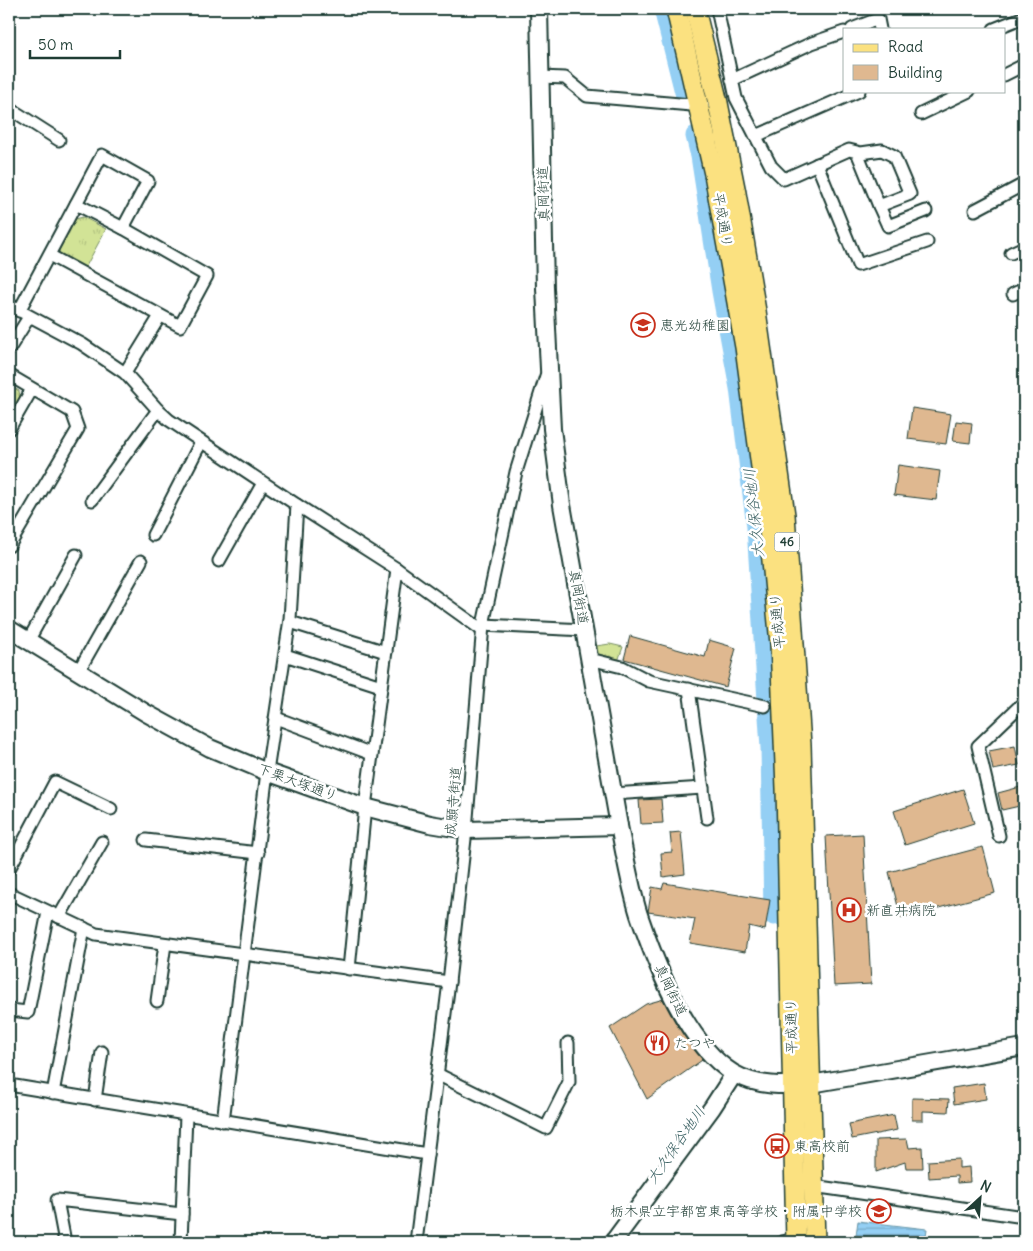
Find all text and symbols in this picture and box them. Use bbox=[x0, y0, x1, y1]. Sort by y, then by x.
scale bar bbox=[30, 28, 120, 60]
legend bbox=[843, 28, 1006, 92]
text: 50 m bbox=[38, 35, 73, 54]
text: Road bbox=[888, 37, 923, 56]
text: Building bbox=[888, 63, 943, 82]
street label: 真岡街道 bbox=[533, 166, 553, 222]
street label: 平成通り bbox=[709, 191, 737, 249]
school or university icon: 恵光幼稚園 bbox=[630, 312, 656, 338]
place label: 恵光幼稚園 bbox=[660, 316, 730, 334]
water label: 大久保谷地川 bbox=[739, 467, 768, 559]
road number: 46 bbox=[774, 532, 800, 552]
street label: 真岡街道 bbox=[565, 568, 593, 626]
street label: 平成通り bbox=[766, 592, 788, 650]
street label: 下栗大塚通り bbox=[255, 759, 341, 805]
street label: 成願寺街道 bbox=[441, 765, 465, 837]
hospital icon: 新直井病院 bbox=[836, 897, 862, 923]
place label: 新直井病院 bbox=[866, 901, 936, 919]
street label: 真岡街道 bbox=[651, 961, 691, 1019]
street label: 平成通り bbox=[782, 998, 800, 1054]
restaurant icon: たつや bbox=[644, 1030, 670, 1056]
place label: たつや bbox=[674, 1034, 716, 1052]
water label: 大久保谷地川 bbox=[642, 1102, 709, 1187]
bus stop icon: 東高校前 bbox=[764, 1133, 790, 1159]
place label: 東高校前 bbox=[794, 1137, 850, 1155]
north arrow bbox=[956, 1174, 1006, 1224]
text: N bbox=[977, 1176, 994, 1197]
school or university icon: 栃木県立宇都宮東高等学校・附属中学校 bbox=[866, 1198, 892, 1224]
place label: 栃木県立宇都宮東高等学校・附属中学校 bbox=[610, 1202, 862, 1220]

